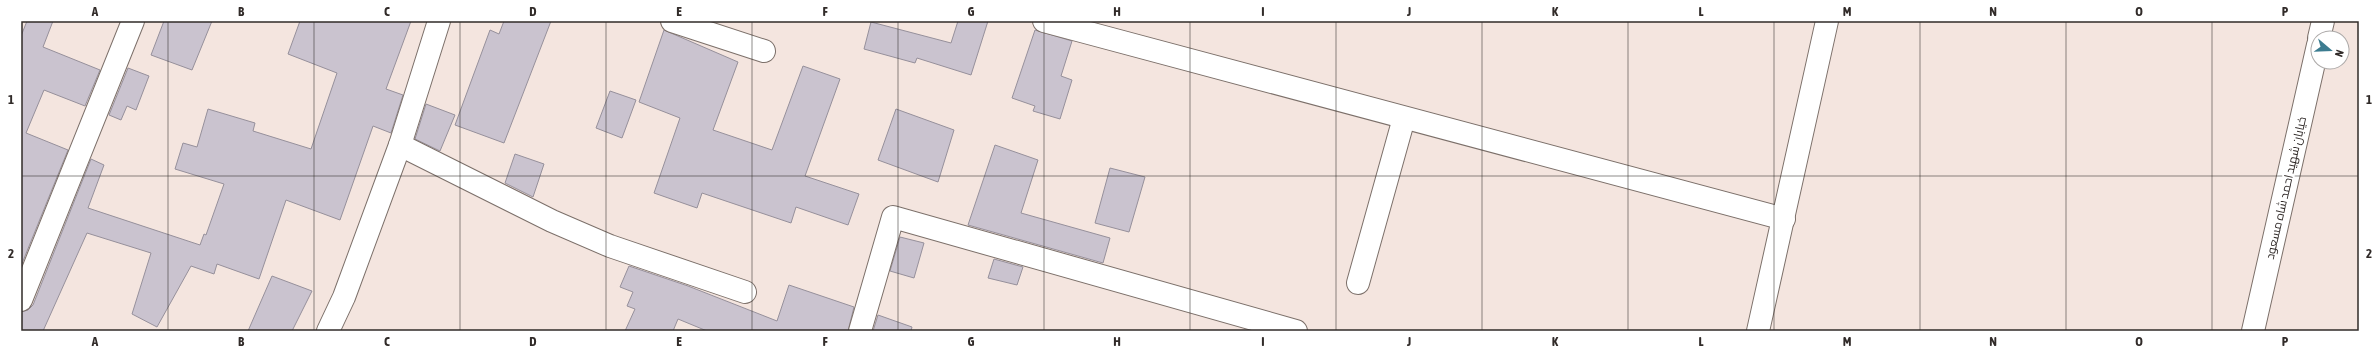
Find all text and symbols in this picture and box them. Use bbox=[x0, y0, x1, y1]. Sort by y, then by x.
text: A bbox=[91, 4, 99, 19]
text: B bbox=[238, 4, 245, 19]
text: C bbox=[384, 4, 390, 19]
text: D bbox=[529, 4, 537, 19]
text: E bbox=[676, 4, 682, 19]
text: F bbox=[822, 4, 828, 19]
text: G bbox=[968, 4, 975, 19]
text: H bbox=[1113, 4, 1121, 19]
text: I bbox=[1261, 4, 1265, 19]
text: J bbox=[1406, 4, 1411, 19]
text: K bbox=[1552, 4, 1559, 19]
text: L bbox=[1698, 4, 1704, 19]
text: M bbox=[1843, 4, 1852, 19]
text: N bbox=[1989, 4, 1997, 19]
text: O bbox=[2135, 4, 2143, 19]
text: P bbox=[2282, 4, 2289, 19]
north arrow bbox=[2310, 30, 2350, 70]
text: N bbox=[2333, 48, 2346, 58]
text: 1 bbox=[8, 92, 14, 107]
text: 1 bbox=[2366, 92, 2372, 107]
street label: خیابان شهید احمد شاه مسعود bbox=[2263, 115, 2309, 261]
text: 2 bbox=[8, 246, 14, 261]
text: 2 bbox=[2366, 246, 2372, 261]
text: A bbox=[91, 334, 99, 349]
text: B bbox=[238, 334, 245, 349]
text: C bbox=[384, 334, 390, 349]
text: D bbox=[529, 334, 537, 349]
text: E bbox=[676, 334, 682, 349]
text: F bbox=[822, 334, 828, 349]
text: G bbox=[968, 334, 975, 349]
text: H bbox=[1113, 334, 1121, 349]
text: I bbox=[1261, 334, 1265, 349]
text: J bbox=[1406, 334, 1411, 349]
text: K bbox=[1552, 334, 1559, 349]
text: L bbox=[1698, 334, 1704, 349]
text: M bbox=[1843, 334, 1852, 349]
text: N bbox=[1989, 334, 1997, 349]
text: O bbox=[2135, 334, 2143, 349]
text: P bbox=[2282, 334, 2289, 349]

